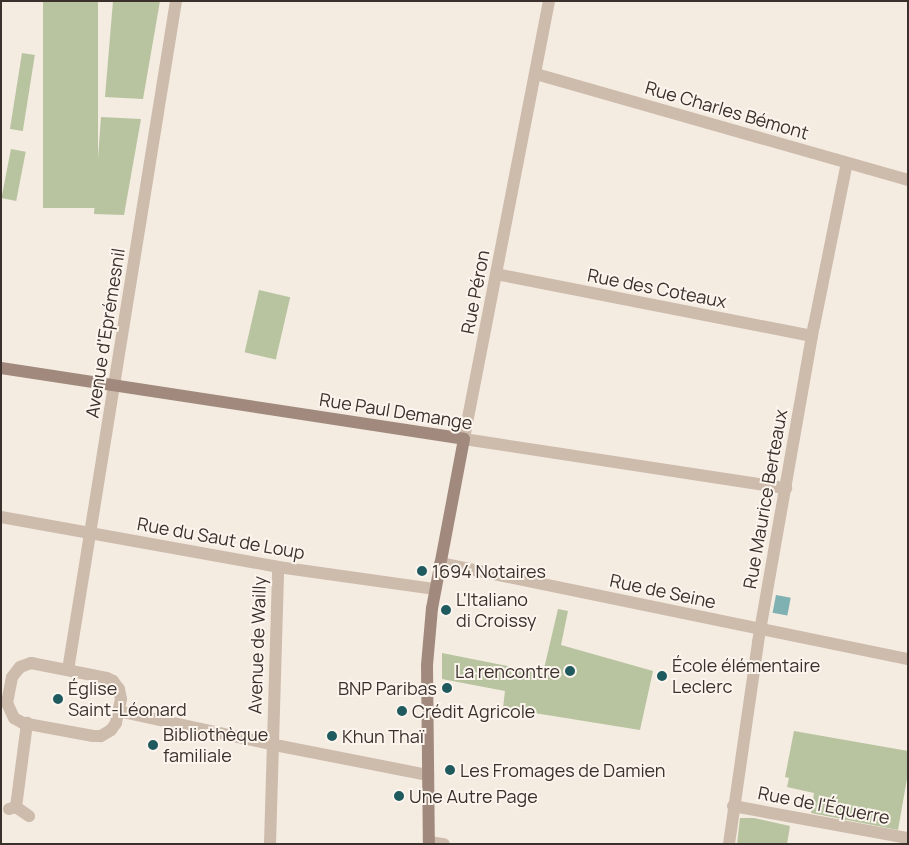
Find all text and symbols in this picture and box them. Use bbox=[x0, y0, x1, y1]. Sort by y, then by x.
street label: Rue Charles Bémont bbox=[643, 76, 811, 144]
street label: Avenue d'Eprémesnil bbox=[81, 247, 129, 419]
street label: Rue Péron bbox=[456, 248, 494, 336]
street label: Rue des Coteaux bbox=[586, 264, 728, 312]
street label: Rue Paul Demange bbox=[318, 388, 474, 434]
street label: Rue Maurice Berteaux bbox=[739, 408, 791, 590]
street label: Rue du Saut de Loup bbox=[136, 513, 306, 563]
place label: 1694 Notaires bbox=[432, 560, 546, 582]
marker: 1694 Notaires bbox=[416, 565, 428, 577]
street label: Rue de Seine bbox=[608, 569, 718, 613]
street label: Avenue de Wailly bbox=[244, 576, 270, 714]
place label: L'Italiano di Croissy bbox=[456, 589, 537, 632]
marker: L'Italiano di Croissy bbox=[440, 604, 452, 616]
place label: École élémentaire Leclerc bbox=[672, 655, 820, 698]
place label: La rencontre bbox=[455, 660, 560, 682]
marker: La rencontre bbox=[564, 665, 576, 677]
marker: École élémentaire Leclerc bbox=[656, 670, 668, 682]
place label: BNP Paribas bbox=[338, 677, 437, 699]
place label: Église Saint-Léonard bbox=[68, 678, 187, 721]
marker: BNP Paribas bbox=[441, 682, 453, 694]
marker: Église Saint-Léonard bbox=[52, 693, 64, 705]
place label: Crédit Agricole bbox=[412, 700, 535, 722]
marker: Crédit Agricole bbox=[396, 705, 408, 717]
place label: Bibliothèque familiale bbox=[163, 724, 268, 766]
place label: Khun Thaï bbox=[342, 725, 424, 747]
marker: Khun Thaï bbox=[326, 730, 338, 742]
marker: Bibliothèque familiale bbox=[147, 739, 159, 751]
place label: Les Fromages de Damien bbox=[460, 759, 666, 781]
marker: Les Fromages de Damien bbox=[444, 764, 456, 776]
street label: Rue de l'Équerre bbox=[756, 782, 892, 828]
place label: Une Autre Page bbox=[409, 785, 538, 807]
marker: Une Autre Page bbox=[393, 790, 405, 802]

